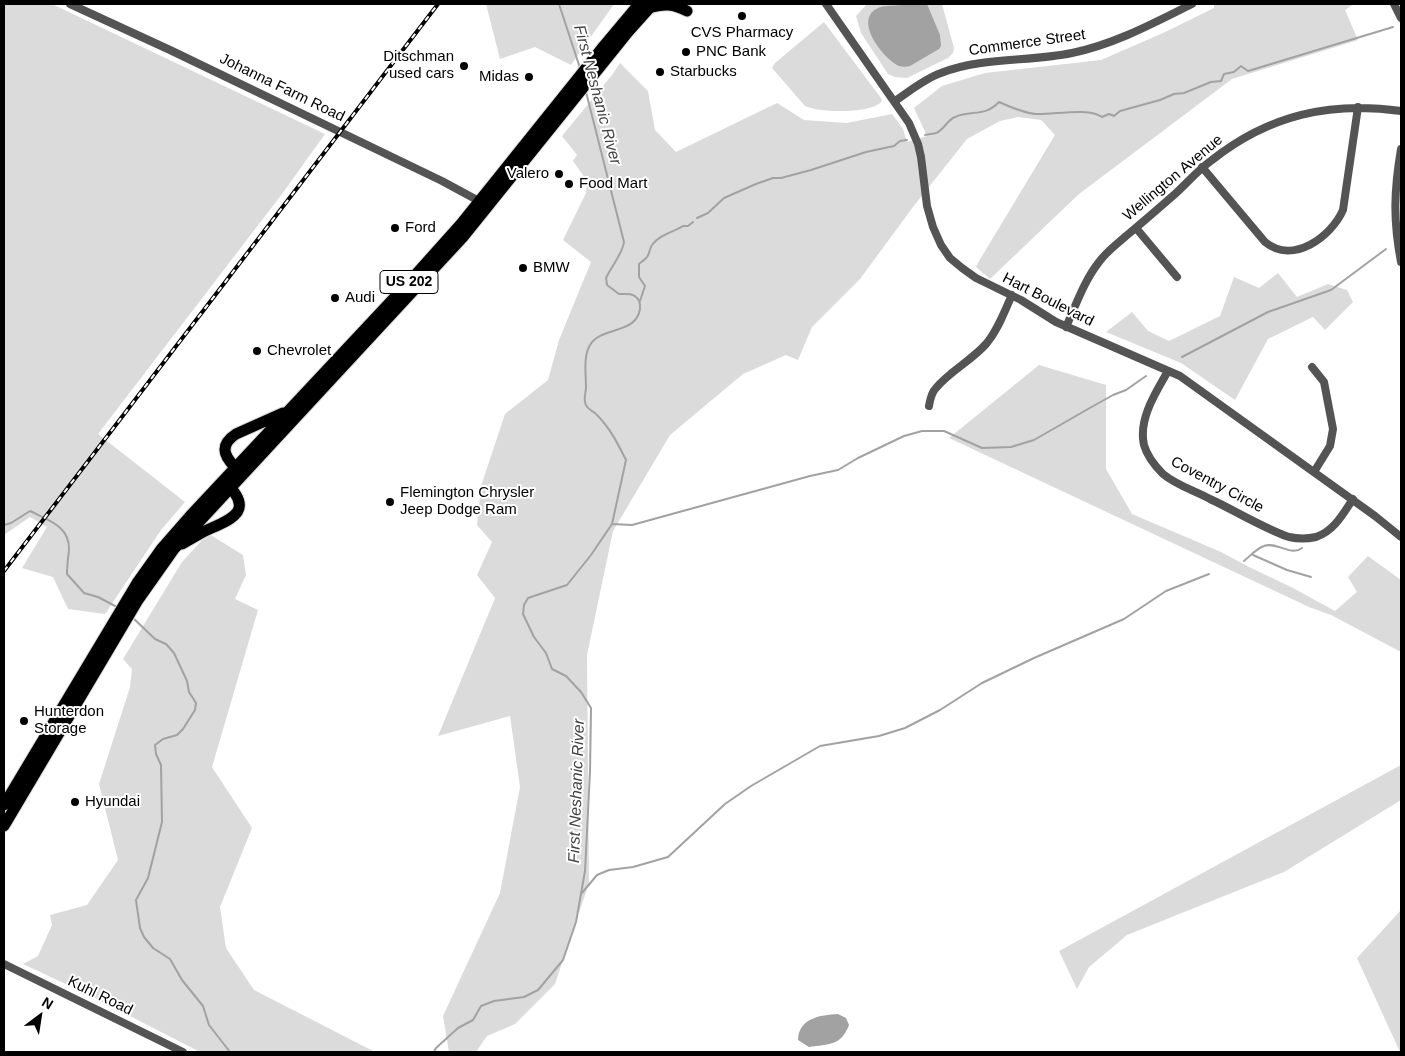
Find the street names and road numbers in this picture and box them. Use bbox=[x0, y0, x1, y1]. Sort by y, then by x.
street label: Commerce Street bbox=[968, 26, 1086, 60]
street label: Johanna Farm Road bbox=[217, 50, 347, 126]
street label: Wellington Avenue bbox=[1120, 131, 1226, 225]
street label: Hart Boulevard bbox=[999, 269, 1097, 331]
road number: US 202 bbox=[380, 270, 438, 294]
street label: Coventry Circle bbox=[1168, 453, 1266, 517]
street label: Kuhl Road bbox=[65, 973, 135, 1019]

